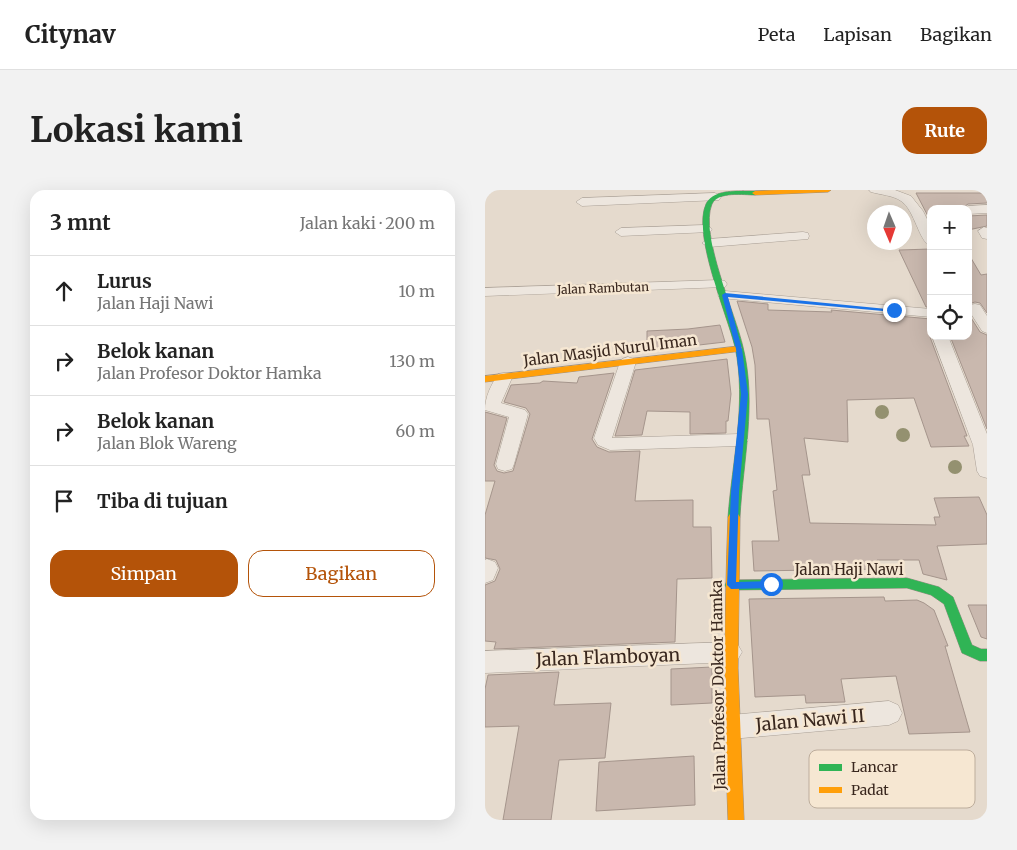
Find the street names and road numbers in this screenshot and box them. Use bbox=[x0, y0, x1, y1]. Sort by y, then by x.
street label: Jalan Rambutan bbox=[556, 279, 649, 297]
street label: Jalan Masjid Nurul Iman bbox=[521, 330, 698, 370]
street label: Jalan Haji Nawi bbox=[793, 560, 904, 579]
street label: Jalan Profesor Doktor Hamka bbox=[707, 580, 729, 791]
street label: Jalan Flamboyan bbox=[534, 643, 681, 671]
street label: Jalan Nawi II bbox=[753, 704, 866, 736]

